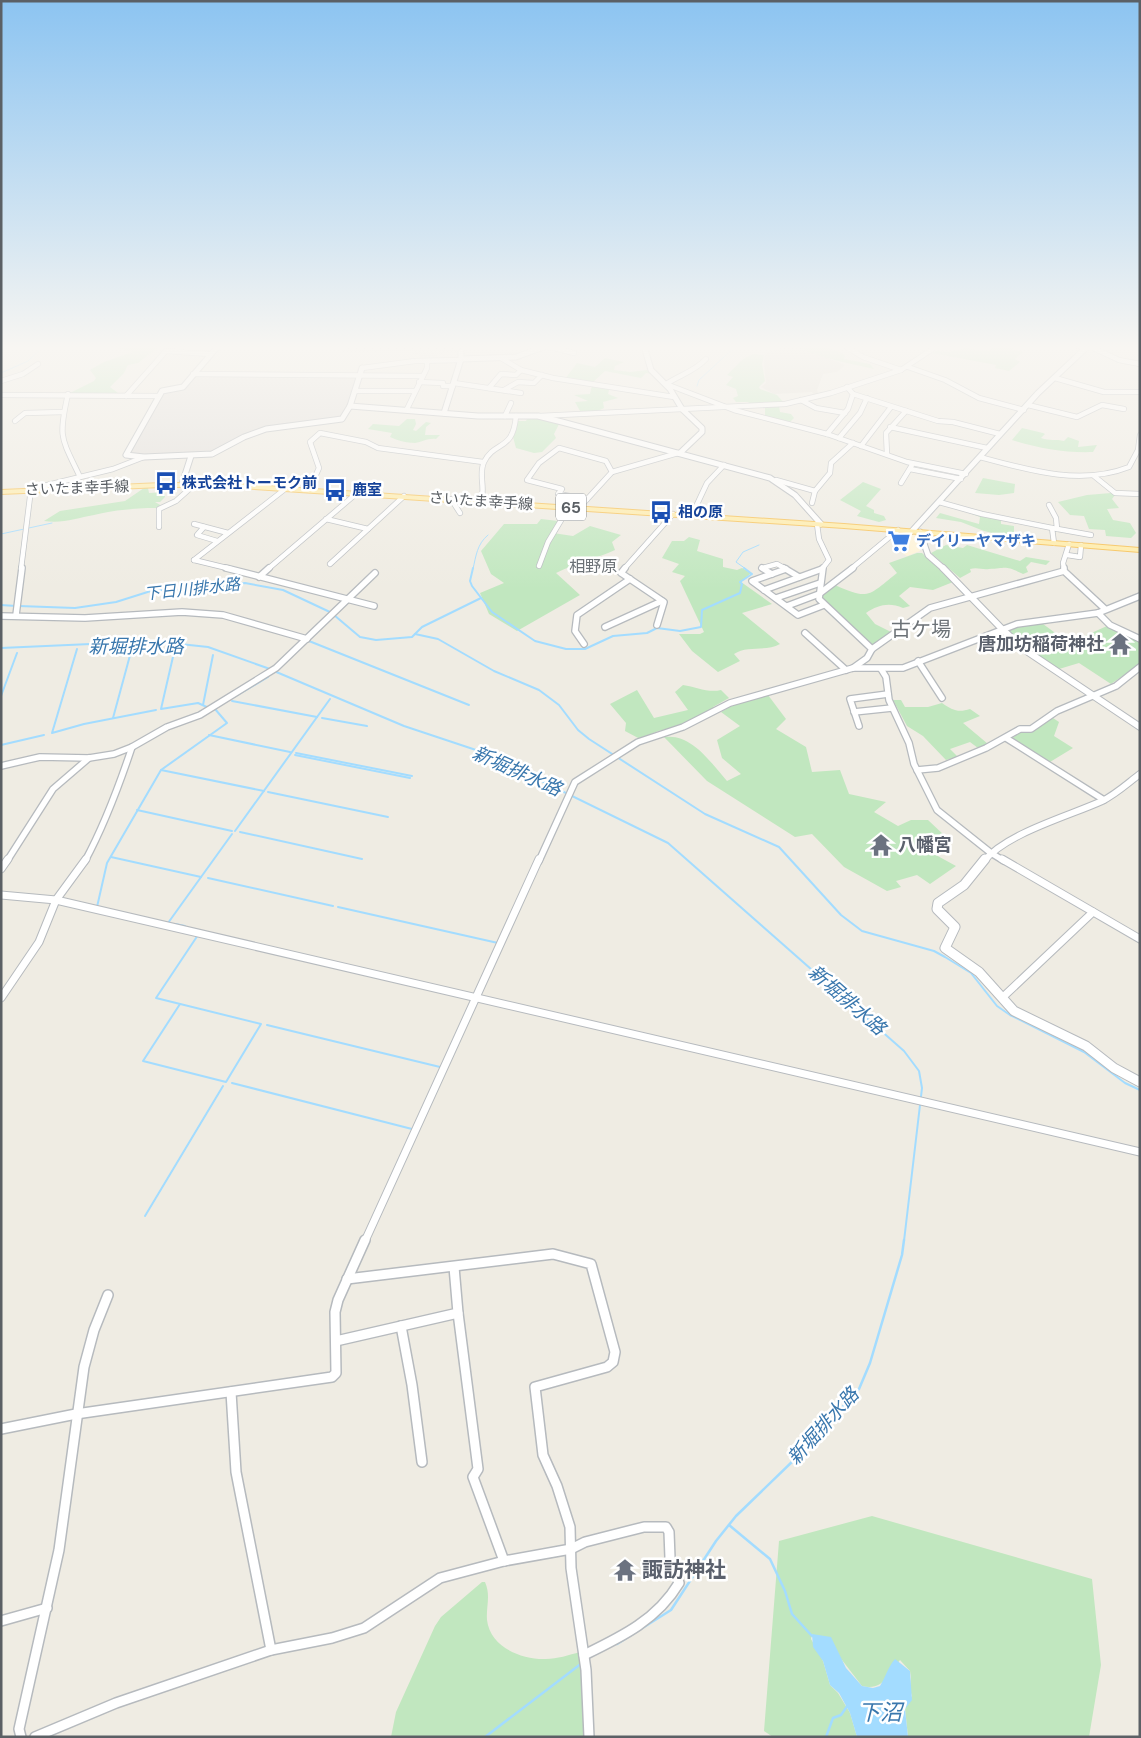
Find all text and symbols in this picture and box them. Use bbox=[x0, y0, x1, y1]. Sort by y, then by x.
bus stop icon: 株式会社トーモク前 bbox=[153, 470, 179, 496]
place label: 株式会社トーモク前 bbox=[182, 473, 317, 493]
street label: さいたま幸手線 bbox=[24, 476, 130, 500]
bus stop icon: 鹿室 bbox=[322, 477, 348, 503]
place label: 鹿室 bbox=[352, 480, 382, 500]
street label: さいたま幸手線 bbox=[428, 487, 534, 515]
road number: 65 bbox=[556, 494, 586, 520]
bus stop icon: 相の原 bbox=[648, 499, 674, 525]
place label: 相の原 bbox=[678, 502, 723, 522]
supermarket icon: デイリーヤマザキ bbox=[886, 528, 912, 554]
place label: デイリーヤマザキ bbox=[916, 531, 1036, 551]
district label: 相野原 bbox=[569, 556, 617, 577]
water label: 下日川排水路 bbox=[143, 573, 243, 604]
district label: 古ケ場 bbox=[891, 616, 951, 642]
temple icon: 唐加坊稲荷神社 bbox=[1107, 631, 1133, 657]
place label: 唐加坊稲荷神社 bbox=[978, 632, 1104, 656]
water label: 新堀排水路 bbox=[88, 634, 185, 659]
water label: 新堀排水路 bbox=[469, 740, 567, 803]
temple icon: 八幡宮 bbox=[868, 832, 894, 858]
place label: 八幡宮 bbox=[898, 833, 952, 857]
water label: 新堀排水路 bbox=[803, 959, 893, 1042]
water label: 新堀排水路 bbox=[782, 1381, 865, 1470]
place label: 諏訪神社 bbox=[642, 1556, 726, 1584]
temple icon: 諏訪神社 bbox=[612, 1557, 638, 1583]
water label: 下沼 bbox=[858, 1698, 905, 1727]

